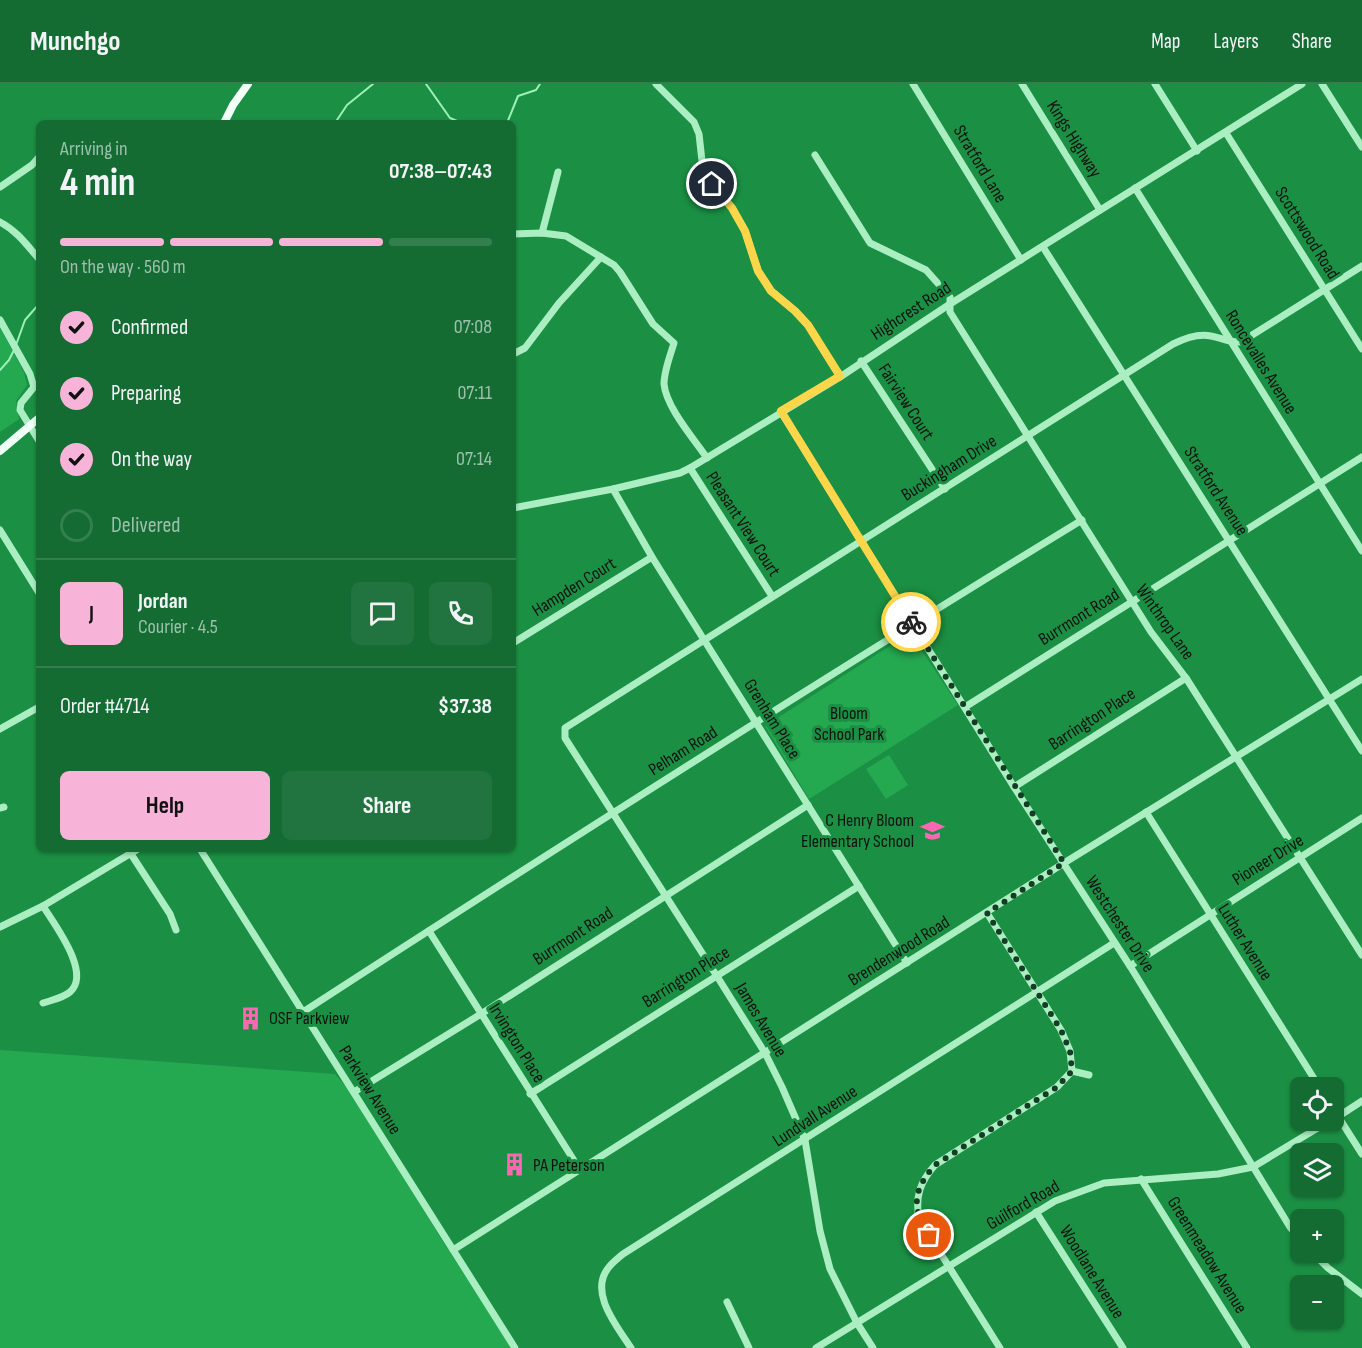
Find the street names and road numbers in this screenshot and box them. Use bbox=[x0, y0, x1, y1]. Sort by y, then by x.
street label: Kings Highway bbox=[1042, 97, 1106, 181]
street label: Stratford Lane bbox=[949, 121, 1011, 207]
street label: Scottswood Road bbox=[1270, 183, 1344, 283]
street label: Highcrest Road bbox=[867, 277, 955, 345]
street label: Roncevalles Avenue bbox=[1221, 306, 1301, 418]
street label: Fairview Court bbox=[874, 360, 939, 445]
street label: Buckingham Drive bbox=[898, 430, 1000, 506]
street label: Stratford Avenue bbox=[1179, 442, 1253, 540]
street label: Pleasant View Court bbox=[701, 468, 785, 581]
street label: Hampden Court bbox=[528, 553, 620, 621]
street label: Winthrop Lane bbox=[1131, 580, 1199, 664]
street label: Burrmont Road bbox=[1035, 584, 1123, 650]
street label: Grenham Place bbox=[739, 675, 805, 763]
street label: Barrington Place bbox=[1045, 683, 1139, 755]
street label: Pelham Road bbox=[645, 722, 721, 780]
street label: Pioneer Drive bbox=[1228, 830, 1308, 890]
street label: Westchester Drive bbox=[1081, 872, 1159, 976]
street label: Luther Avenue bbox=[1213, 900, 1277, 984]
street label: Burrmont Road bbox=[529, 902, 617, 970]
street label: Brendenwood Road bbox=[844, 911, 954, 991]
street label: Barrington Place bbox=[638, 942, 734, 1012]
street label: James Avenue bbox=[730, 978, 791, 1061]
street label: Irvington Place bbox=[484, 999, 550, 1087]
street label: Parkview Avenue bbox=[334, 1042, 406, 1138]
street label: Lundvall Avenue bbox=[769, 1081, 861, 1151]
street label: Guilford Road bbox=[983, 1176, 1063, 1234]
street label: Greenmeadow Avenue bbox=[1163, 1193, 1251, 1317]
street label: Woodlane Avenue bbox=[1055, 1222, 1129, 1322]

